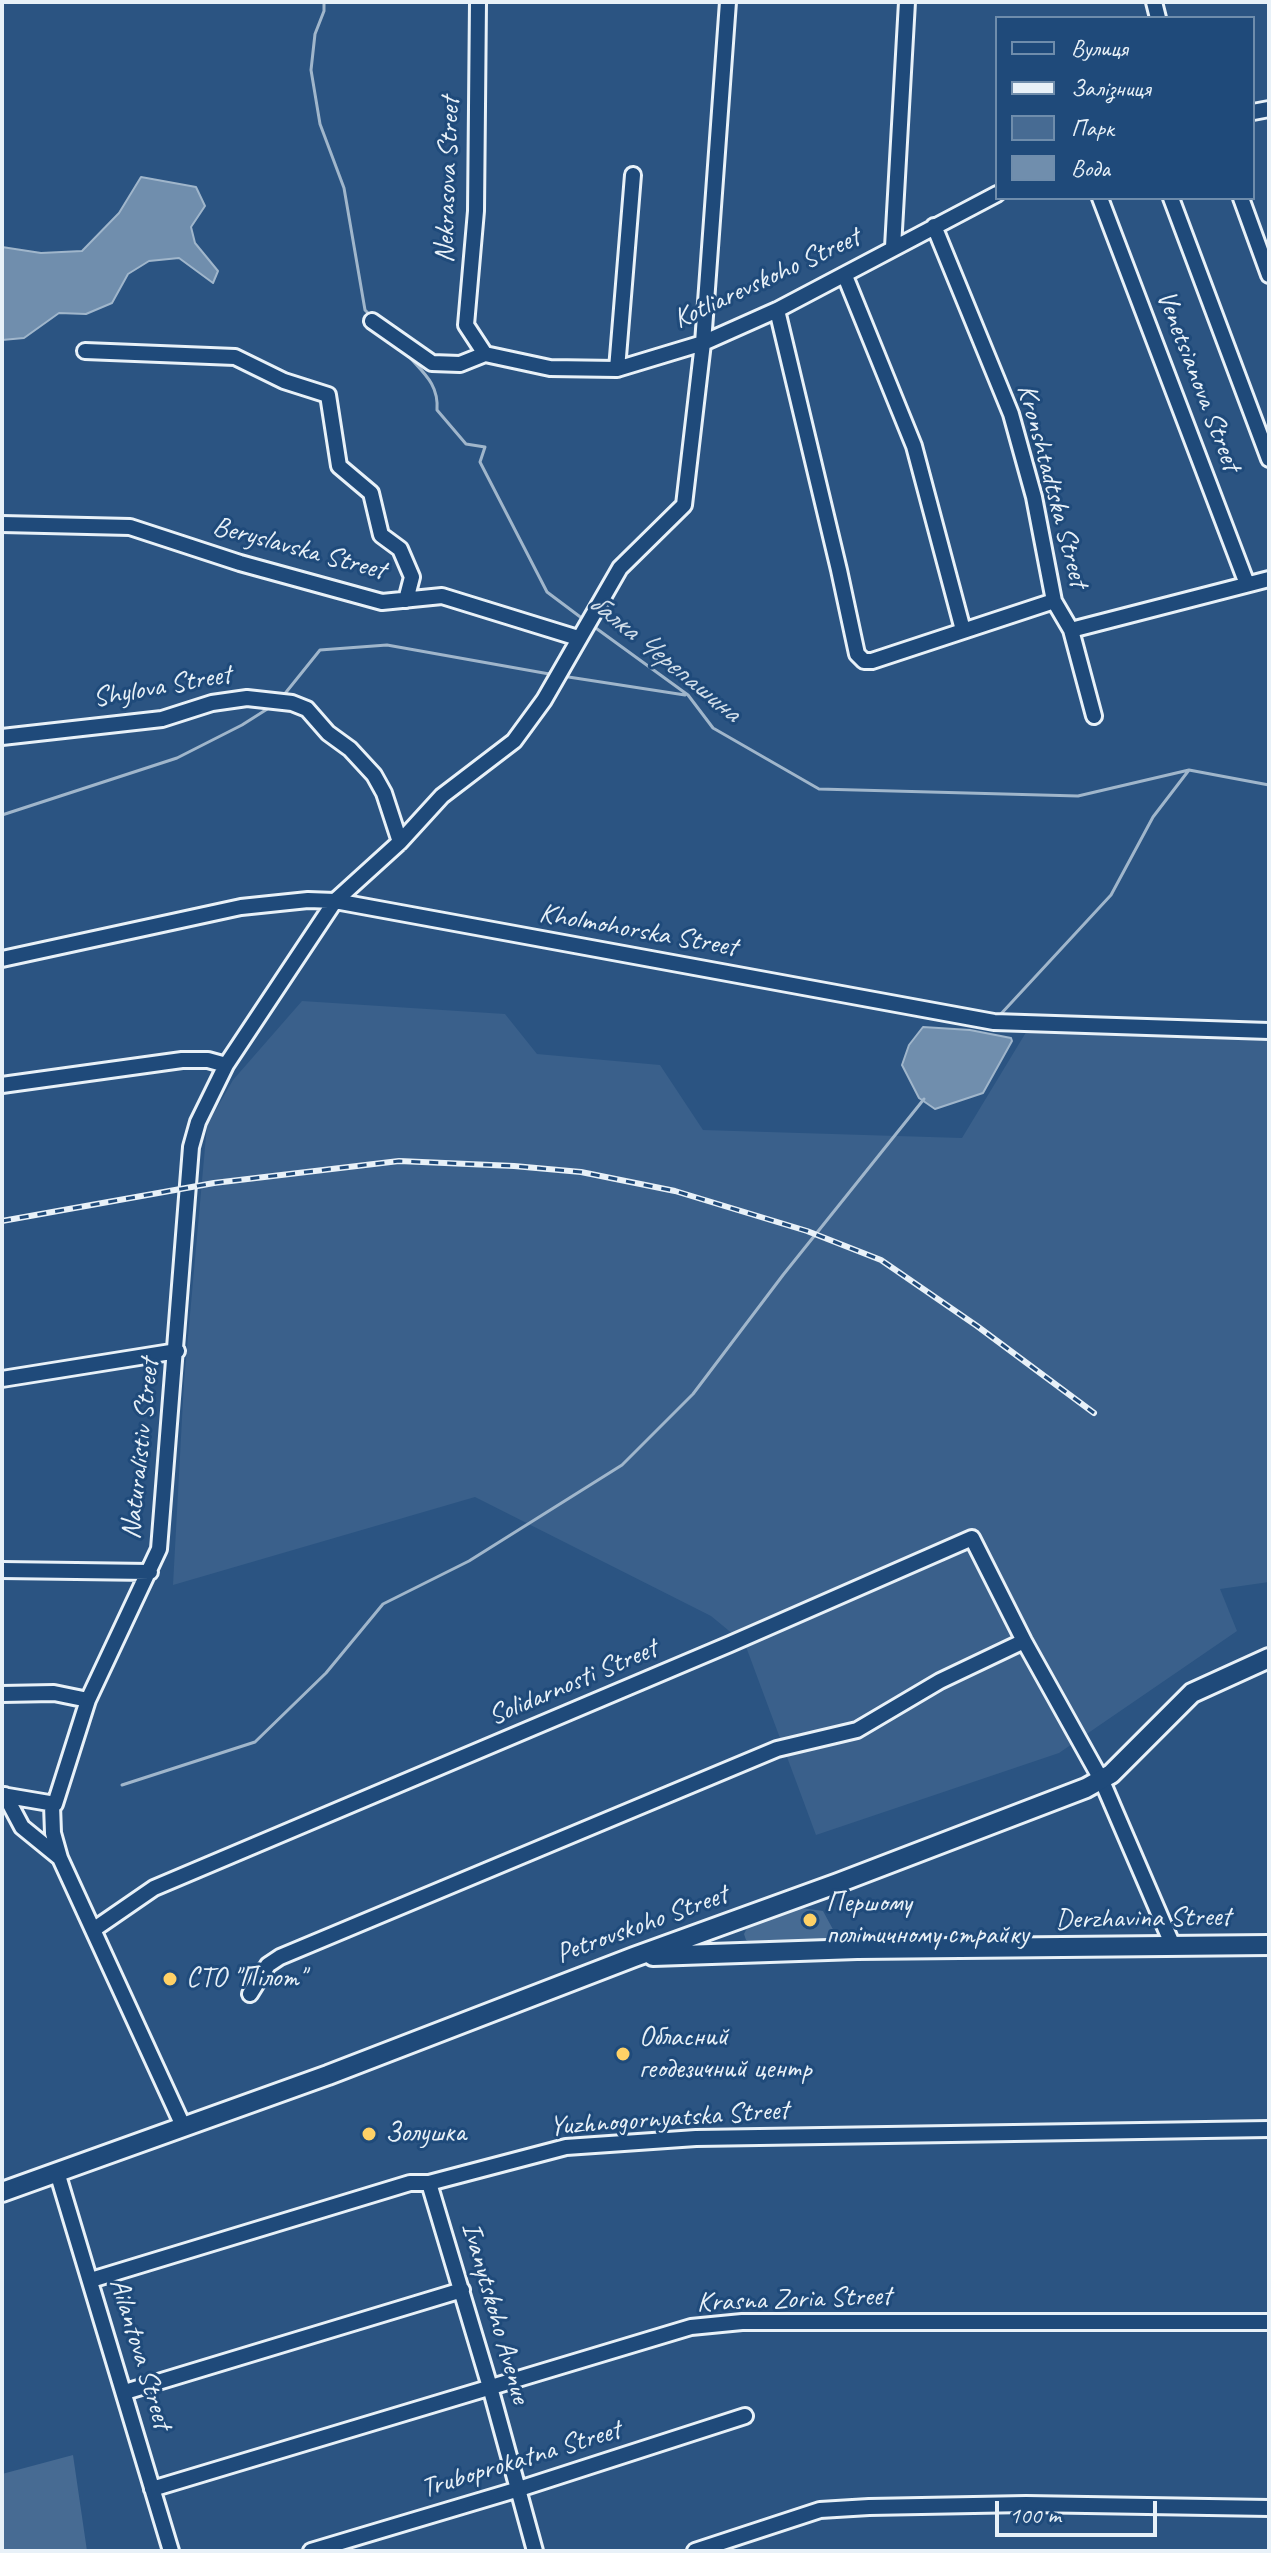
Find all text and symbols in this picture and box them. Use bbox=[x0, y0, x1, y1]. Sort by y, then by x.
legend bbox=[995, 16, 1255, 200]
text: Вулиця bbox=[1071, 33, 1128, 63]
text: Залізниця bbox=[1071, 73, 1150, 103]
street label: Nekrasova Street bbox=[428, 96, 468, 264]
text: Парк bbox=[1071, 113, 1114, 143]
text: Вода bbox=[1071, 153, 1110, 183]
street label: Kotliarevskoho Street bbox=[668, 221, 866, 337]
street label: Venetsianova Street bbox=[1148, 286, 1248, 476]
street label: Kronshtadtska Street bbox=[1009, 381, 1095, 591]
street label: Beryslavska Street bbox=[209, 510, 389, 588]
water label: балка Черепашина bbox=[581, 586, 747, 730]
street label: Shylova Street bbox=[90, 658, 234, 716]
street label: Kholmohorska Street bbox=[537, 897, 739, 965]
street label: Naturalistiv Street bbox=[115, 1357, 167, 1541]
street label: Solidarnosti Street bbox=[484, 1632, 662, 1734]
street label: Petrovskoho Street bbox=[552, 1878, 732, 1972]
place label: Першому політичному страйку bbox=[826, 1887, 1029, 1953]
street label: Derzhavina Street bbox=[1055, 1901, 1231, 1937]
marker: Першому політичному страйку bbox=[801, 1911, 819, 1929]
place label: СТО "Пілот" bbox=[186, 1962, 305, 1996]
marker: СТО "Пілот" bbox=[161, 1970, 179, 1988]
place label: Обласний геодезичний центр bbox=[639, 2021, 812, 2087]
marker: Обласний геодезичний центр bbox=[614, 2045, 632, 2063]
street label: Yuzhnogornyatska Street bbox=[548, 2094, 790, 2144]
place label: Золушка bbox=[385, 2117, 466, 2151]
marker: Золушка bbox=[360, 2125, 378, 2143]
street label: Ivanytskoho Avenue bbox=[453, 2219, 537, 2407]
street label: Ailantova Street bbox=[101, 2275, 179, 2433]
street label: Krasna Zoria Street bbox=[696, 2280, 892, 2320]
street label: Truboprokatna Street bbox=[417, 2414, 625, 2506]
scale bar bbox=[999, 2485, 1161, 2535]
text: 100 m bbox=[1009, 2500, 1061, 2530]

